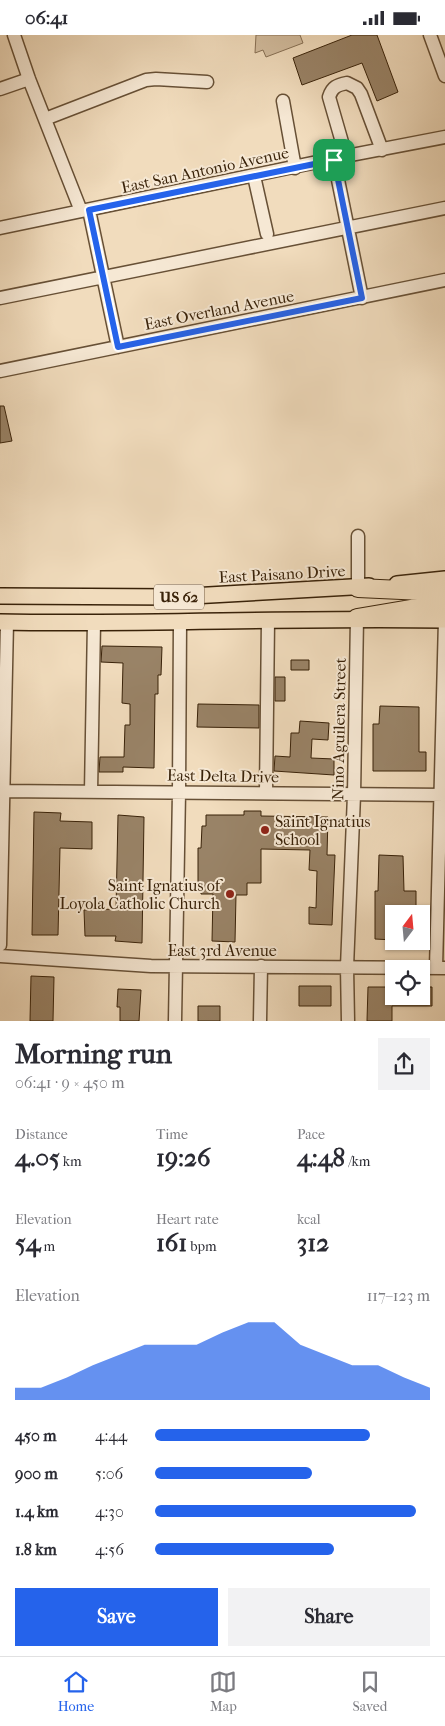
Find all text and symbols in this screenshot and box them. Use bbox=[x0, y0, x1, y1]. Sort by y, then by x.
text: 06:41 bbox=[25, 7, 68, 29]
pin bbox=[313, 139, 355, 181]
street label: East San Antonio Avenue bbox=[119, 143, 291, 197]
icon: arrive bbox=[320, 146, 348, 174]
street label: East Overland Avenue bbox=[143, 286, 296, 334]
street label: East Paisano Drive bbox=[218, 561, 346, 587]
road number: US 62 bbox=[154, 585, 204, 609]
street label: Nino Aguilera Street bbox=[328, 657, 350, 800]
street label: East Delta Drive bbox=[167, 766, 279, 786]
place label: Saint Ignatius School bbox=[275, 812, 371, 849]
marker: Saint Ignatius School bbox=[259, 824, 271, 836]
place label: Saint Ignatius of Loyola Catholic Church bbox=[60, 876, 224, 913]
marker: Saint Ignatius of Loyola Catholic Church bbox=[224, 888, 236, 900]
north arrow bbox=[385, 905, 430, 950]
map controls bbox=[385, 905, 430, 1005]
street label: East 3rd Avenue bbox=[167, 941, 277, 960]
button: locate bbox=[385, 960, 430, 1005]
text: Morning run bbox=[15, 1037, 172, 1070]
button: share bbox=[378, 1038, 430, 1090]
text: 06:41 · 9 × 450 m bbox=[15, 1073, 125, 1092]
text: Distance bbox=[15, 1126, 68, 1143]
text: Time bbox=[156, 1126, 188, 1143]
text: Pace bbox=[297, 1126, 325, 1143]
text: 4.05 bbox=[15, 1143, 60, 1172]
text: 19:26 bbox=[156, 1143, 210, 1172]
text: 4:48 bbox=[297, 1143, 345, 1172]
text: km bbox=[60, 1153, 82, 1170]
text: /km bbox=[345, 1153, 370, 1170]
text: Elevation bbox=[15, 1211, 72, 1228]
text: Heart rate bbox=[156, 1211, 219, 1228]
text: kcal bbox=[297, 1211, 321, 1228]
text: 54 bbox=[15, 1228, 41, 1257]
text: 161 bbox=[156, 1228, 187, 1257]
text: 312 bbox=[297, 1228, 329, 1257]
text: m bbox=[41, 1238, 55, 1255]
text: bpm bbox=[187, 1238, 217, 1255]
text: Elevation bbox=[15, 1286, 80, 1305]
text: 117–123 m bbox=[367, 1286, 430, 1305]
text: 450 m bbox=[15, 1426, 56, 1445]
text: 4:44 bbox=[95, 1426, 127, 1445]
text: 900 m bbox=[15, 1464, 58, 1483]
text: 5:06 bbox=[95, 1464, 123, 1483]
text: 1.4 km bbox=[15, 1502, 59, 1521]
text: 4:30 bbox=[95, 1502, 124, 1521]
text: 1.8 km bbox=[15, 1540, 57, 1559]
text: 4:56 bbox=[95, 1540, 124, 1559]
button: Save bbox=[15, 1588, 218, 1646]
button: Share bbox=[228, 1588, 430, 1646]
tab: Home bbox=[58, 1668, 94, 1715]
tab: Map bbox=[209, 1668, 237, 1715]
tab: Saved bbox=[353, 1668, 387, 1715]

